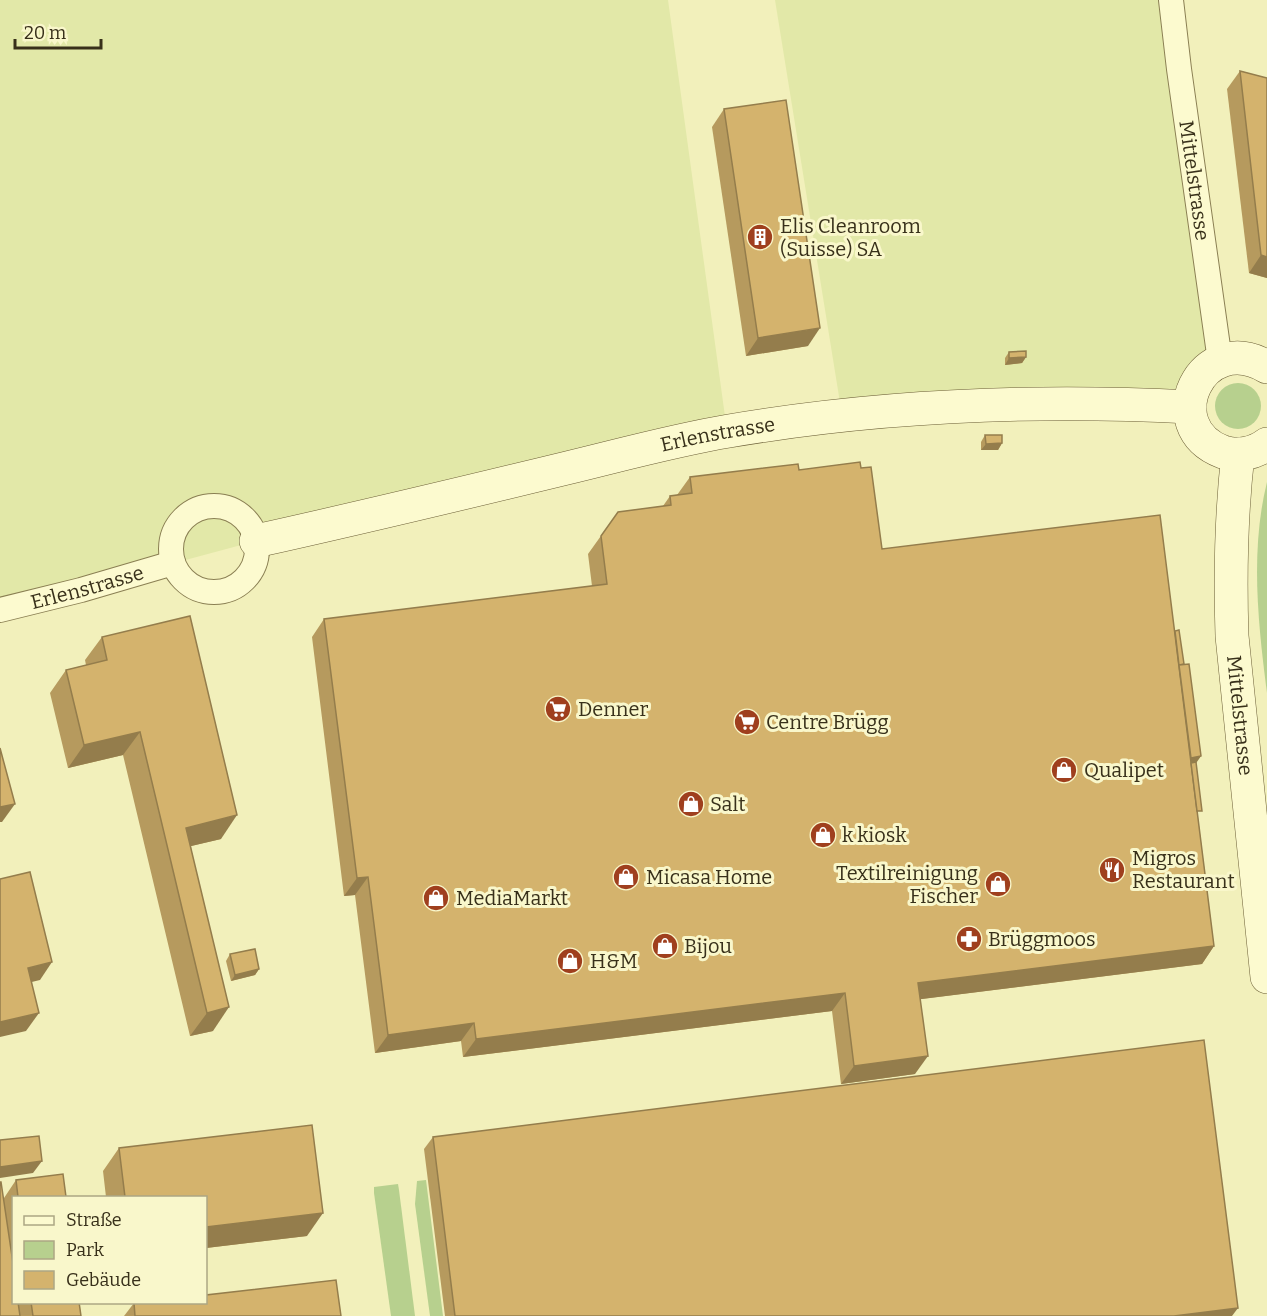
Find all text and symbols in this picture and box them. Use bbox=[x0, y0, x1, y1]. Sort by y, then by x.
scale bar bbox=[15, 12, 100, 50]
text: 20 m bbox=[24, 22, 66, 44]
street label: Mittelstrasse bbox=[1174, 119, 1215, 242]
place label: Elis Cleanroom (Suisse) SA bbox=[780, 214, 921, 261]
building icon: Elis Cleanroom (Suisse) SA bbox=[745, 222, 775, 252]
street label: Erlenstrasse bbox=[658, 412, 777, 457]
street label: Erlenstrasse bbox=[28, 560, 146, 614]
street label: Mittelstrasse bbox=[1222, 654, 1258, 777]
supermarket icon: Denner bbox=[543, 694, 573, 724]
place label: Denner bbox=[578, 697, 648, 721]
supermarket icon: Centre Brügg bbox=[732, 707, 762, 737]
place label: Centre Brügg bbox=[766, 710, 889, 734]
shop icon: Qualipet bbox=[1049, 755, 1079, 785]
place label: Qualipet bbox=[1084, 758, 1164, 782]
shop icon: Salt bbox=[676, 789, 706, 819]
place label: Salt bbox=[710, 792, 745, 816]
shop icon: k kiosk bbox=[808, 820, 838, 850]
place label: k kiosk bbox=[842, 823, 907, 847]
place label: Migros Restaurant bbox=[1132, 846, 1235, 893]
restaurant icon: Migros Restaurant bbox=[1097, 855, 1127, 885]
place label: Textilreinigung Fischer bbox=[836, 861, 978, 908]
shop icon: Micasa Home bbox=[611, 862, 641, 892]
place label: Micasa Home bbox=[646, 865, 772, 889]
shop icon: Textilreinigung Fischer bbox=[983, 869, 1013, 899]
shop icon: MediaMarkt bbox=[421, 883, 451, 913]
place label: MediaMarkt bbox=[456, 886, 568, 910]
pharmacy icon: Brüggmoos bbox=[954, 924, 984, 954]
place label: Brüggmoos bbox=[988, 927, 1096, 951]
shop icon: Bijou bbox=[650, 931, 680, 961]
place label: Bijou bbox=[684, 934, 732, 959]
shop icon: H&M bbox=[555, 946, 585, 976]
place label: H&M bbox=[590, 949, 638, 973]
legend bbox=[12, 1196, 207, 1304]
text: Straße bbox=[66, 1209, 122, 1231]
text: Park bbox=[66, 1239, 105, 1261]
text: Gebäude bbox=[66, 1269, 141, 1291]

